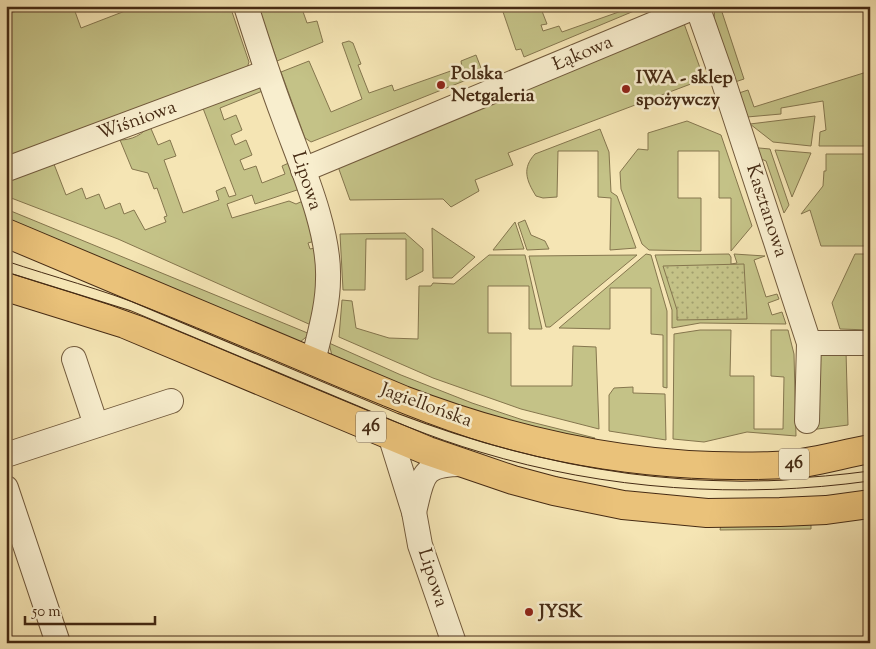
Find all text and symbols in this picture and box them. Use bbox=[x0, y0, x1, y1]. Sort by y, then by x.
street label: Łąkowa bbox=[549, 29, 617, 79]
place label: Polska Netgaleria bbox=[451, 61, 535, 110]
place label: IWA - sklep spożywczy bbox=[636, 65, 733, 114]
marker: Polska Netgaleria bbox=[435, 79, 447, 91]
marker: IWA - sklep spożywczy bbox=[620, 83, 632, 95]
street label: Wiśniowa bbox=[94, 94, 180, 148]
street label: Lipowa bbox=[284, 148, 328, 214]
street label: Kasztanowa bbox=[738, 161, 794, 261]
street label: Jagiellońska bbox=[375, 377, 476, 435]
road number: 46 bbox=[356, 412, 386, 442]
road number: 46 bbox=[779, 448, 809, 479]
street label: Lipowa bbox=[410, 545, 454, 611]
scale bar bbox=[25, 594, 155, 626]
place label: JYSK bbox=[537, 599, 583, 626]
text: 50 m bbox=[31, 602, 61, 623]
marker: JYSK bbox=[523, 606, 535, 618]

